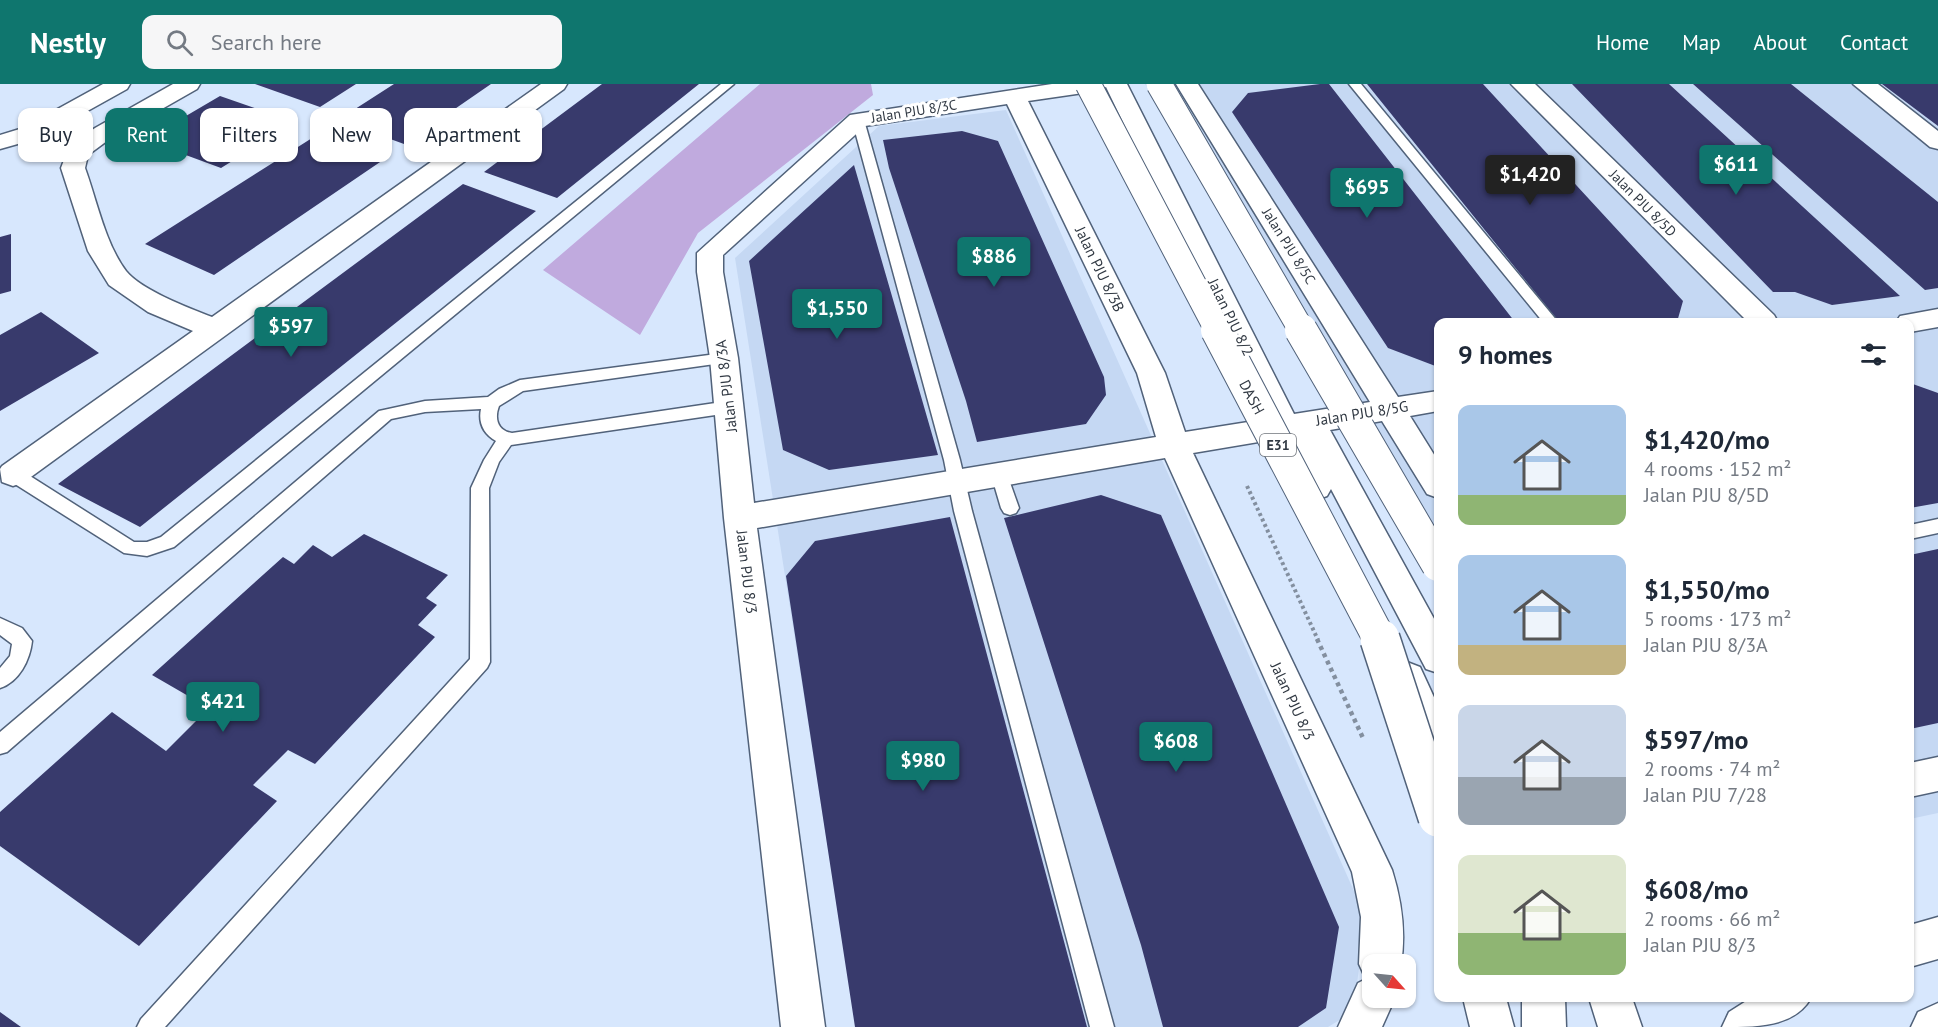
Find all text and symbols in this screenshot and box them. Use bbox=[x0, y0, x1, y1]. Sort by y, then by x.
search box bbox=[142, 15, 562, 69]
text: Nestly bbox=[30, 24, 106, 61]
icon: search bbox=[163, 26, 196, 59]
text: Search here bbox=[211, 28, 322, 56]
text: Home bbox=[1596, 29, 1649, 56]
text: Map bbox=[1682, 29, 1721, 56]
text: About bbox=[1754, 29, 1807, 56]
text: Contact bbox=[1840, 29, 1908, 56]
street label: Jalan PJU 8/3C bbox=[869, 95, 958, 127]
chip: Buy bbox=[18, 108, 93, 162]
chip: Rent bbox=[105, 108, 188, 162]
chip: Filters bbox=[200, 108, 298, 162]
chip: New bbox=[310, 108, 392, 162]
chip: Apartment bbox=[404, 108, 542, 162]
pin: $611 bbox=[1700, 145, 1772, 196]
text: $611 bbox=[1713, 151, 1759, 177]
pin: $1,420 bbox=[1481, 155, 1579, 206]
text: $1,420 bbox=[1499, 161, 1561, 187]
street label: Jalan PJU 8/5D bbox=[1605, 165, 1680, 240]
pin: $695 bbox=[1331, 168, 1403, 219]
text: $695 bbox=[1344, 174, 1390, 200]
street label: Jalan PJU 8/5C bbox=[1258, 204, 1320, 287]
street label: Jalan PJU 8/3B bbox=[1071, 222, 1129, 315]
pin: $886 bbox=[958, 237, 1030, 288]
text: $886 bbox=[971, 243, 1017, 269]
street label: Jalan PJU 8/2 bbox=[1204, 274, 1258, 359]
pin: $1,550 bbox=[788, 289, 886, 340]
text: $1,550 bbox=[806, 295, 868, 321]
pin: $597 bbox=[255, 307, 327, 358]
text: $597 bbox=[268, 313, 314, 339]
text: 9 homes bbox=[1458, 338, 1553, 371]
icon: filters bbox=[1857, 338, 1890, 371]
street label: Jalan PJU 8/3A bbox=[711, 339, 741, 434]
street label: DASH bbox=[1235, 377, 1269, 417]
street label: Jalan PJU 8/5G bbox=[1313, 396, 1410, 430]
text: $1,420/mo bbox=[1644, 423, 1770, 456]
icon: home bbox=[1506, 429, 1578, 501]
road number: E31 bbox=[1260, 434, 1296, 456]
text: 4 rooms · 152 m² bbox=[1644, 456, 1791, 482]
text: Jalan PJU 8/5D bbox=[1644, 482, 1769, 508]
street label: Jalan PJU 8/3 bbox=[732, 528, 762, 615]
text: $1,550/mo bbox=[1644, 573, 1770, 606]
icon: home bbox=[1506, 579, 1578, 651]
text: 5 rooms · 173 m² bbox=[1644, 606, 1791, 632]
text: Jalan PJU 8/3A bbox=[1644, 632, 1768, 658]
street label: Jalan PJU 8/3 bbox=[1266, 658, 1319, 743]
pin: $421 bbox=[187, 682, 259, 733]
text: $421 bbox=[200, 688, 246, 714]
pin: $608 bbox=[1140, 722, 1212, 773]
text: $597/mo bbox=[1644, 723, 1748, 756]
text: $608 bbox=[1153, 728, 1199, 754]
icon: home bbox=[1506, 729, 1578, 801]
pin: $980 bbox=[887, 741, 959, 792]
text: $980 bbox=[900, 747, 946, 773]
text: 2 rooms · 74 m² bbox=[1644, 756, 1780, 782]
text: Jalan PJU 7/28 bbox=[1644, 782, 1767, 808]
text: $608/mo bbox=[1644, 873, 1748, 906]
icon: home bbox=[1506, 879, 1578, 951]
text: 2 rooms · 66 m² bbox=[1644, 906, 1780, 932]
text: Jalan PJU 8/3 bbox=[1644, 932, 1756, 958]
north arrow bbox=[1362, 954, 1416, 1008]
map controls bbox=[1362, 954, 1416, 1008]

